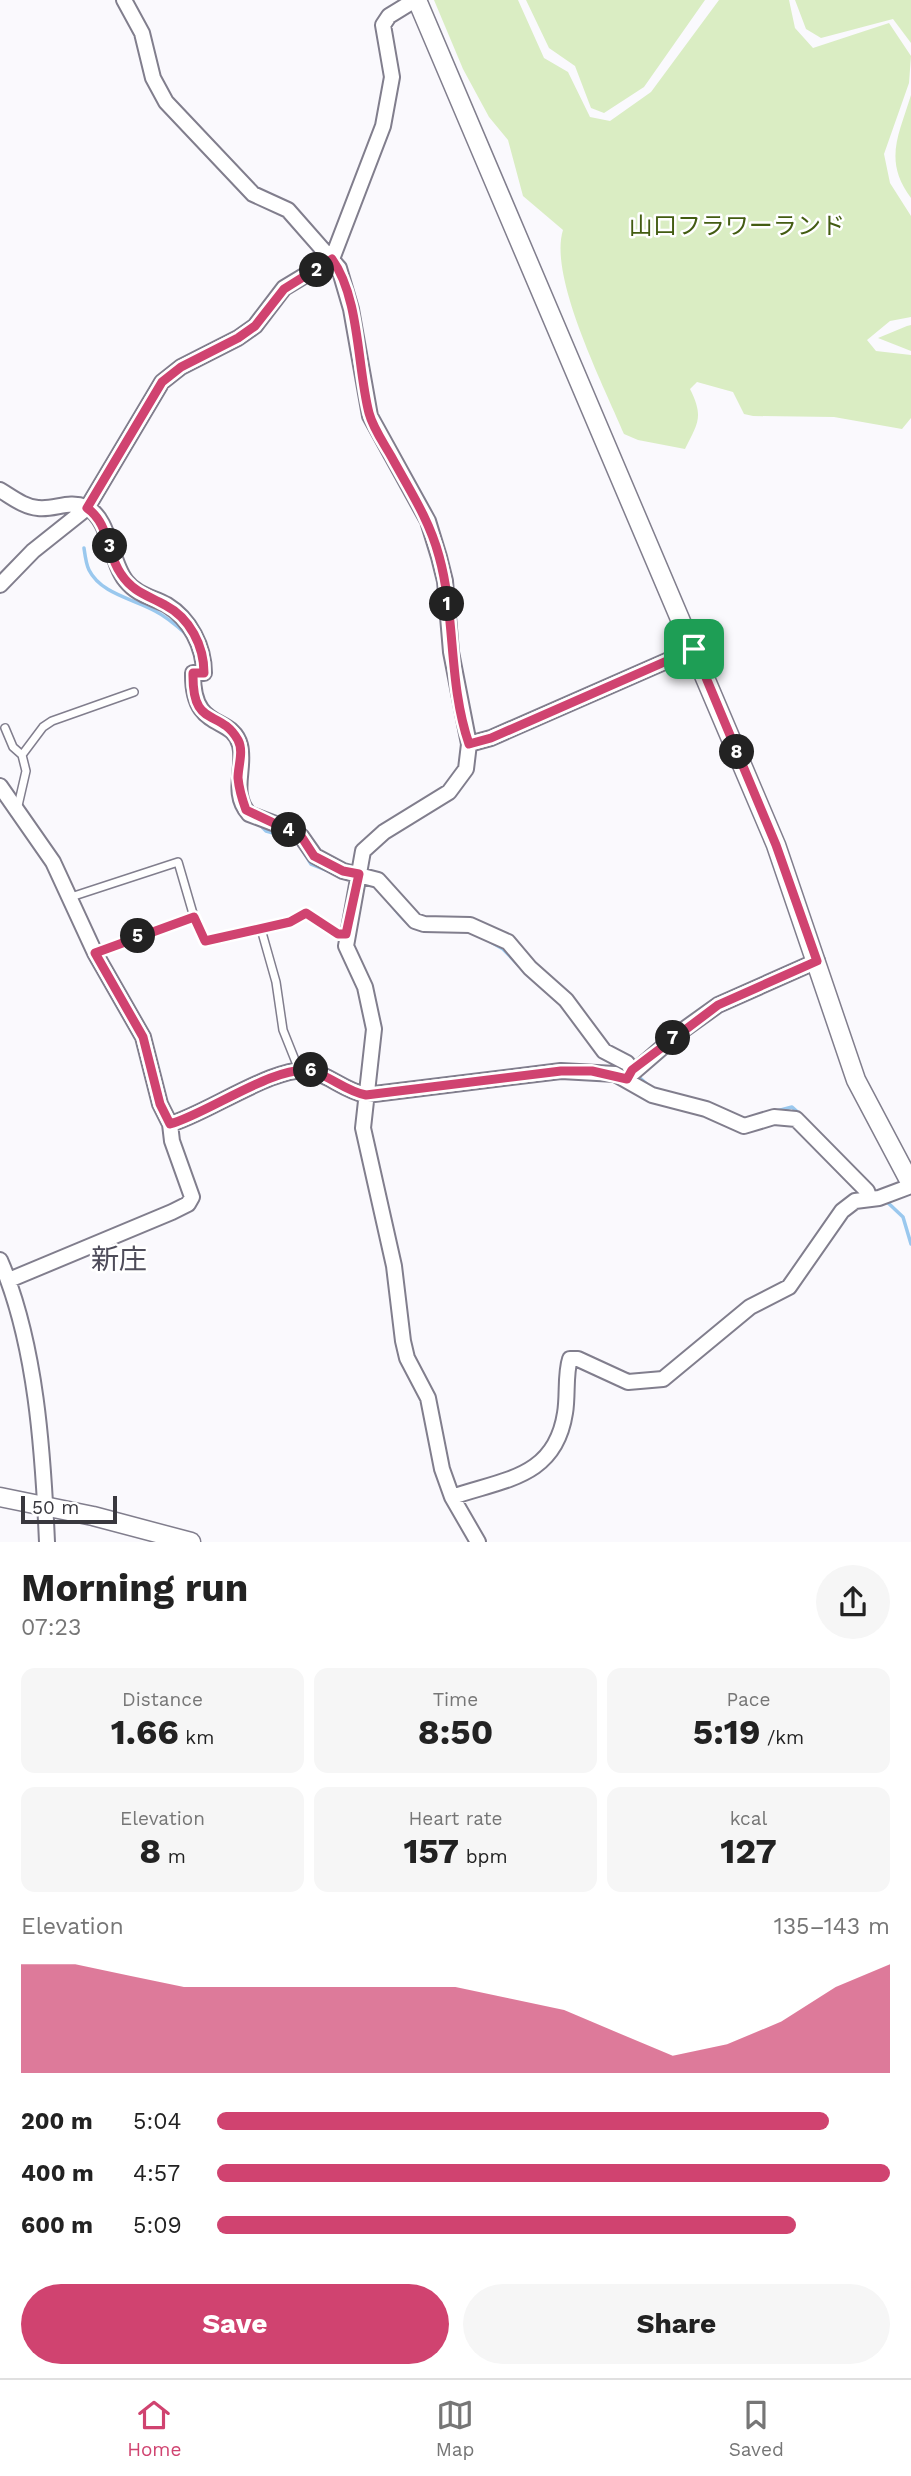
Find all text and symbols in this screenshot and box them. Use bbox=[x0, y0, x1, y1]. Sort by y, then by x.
park label: 山口フラワーランド bbox=[629, 212, 845, 240]
pin: 2 bbox=[300, 252, 334, 288]
text: 2 bbox=[311, 258, 322, 281]
pin: 3 bbox=[92, 528, 128, 564]
text: 3 bbox=[104, 534, 115, 557]
pin: 1 bbox=[430, 586, 464, 622]
text: 1 bbox=[442, 592, 451, 615]
pin bbox=[664, 619, 724, 679]
icon: arrive bbox=[675, 630, 713, 668]
pin: 8 bbox=[720, 734, 754, 770]
text: 8 bbox=[731, 740, 742, 763]
pin: 4 bbox=[272, 812, 306, 848]
text: 4 bbox=[282, 818, 295, 841]
pin: 5 bbox=[120, 918, 156, 954]
text: 5 bbox=[132, 924, 143, 947]
pin: 7 bbox=[656, 1020, 690, 1056]
text: 7 bbox=[667, 1026, 678, 1049]
pin: 6 bbox=[294, 1052, 328, 1088]
text: 6 bbox=[305, 1058, 316, 1081]
district label: 新庄 bbox=[91, 1243, 147, 1276]
scale bar bbox=[21, 1492, 117, 1524]
text: 50 m bbox=[32, 1496, 79, 1519]
button: share bbox=[816, 1565, 890, 1639]
text: Morning run bbox=[21, 1566, 248, 1610]
text: 07:23 bbox=[21, 1614, 81, 1641]
text: Distance bbox=[122, 1688, 203, 1711]
text: Time bbox=[433, 1688, 478, 1711]
text: Pace bbox=[727, 1688, 770, 1711]
text: 1.66 bbox=[111, 1711, 179, 1753]
text: 8:50 bbox=[418, 1711, 493, 1753]
text: 5:19 bbox=[693, 1711, 760, 1753]
text: km bbox=[179, 1726, 214, 1749]
text: /km bbox=[760, 1726, 804, 1749]
text: Elevation bbox=[120, 1807, 205, 1830]
text: Heart rate bbox=[409, 1807, 502, 1830]
text: kcal bbox=[730, 1807, 767, 1830]
text: 8 bbox=[139, 1830, 161, 1872]
text: 157 bbox=[403, 1830, 459, 1872]
text: 127 bbox=[720, 1830, 777, 1872]
text: m bbox=[161, 1845, 186, 1868]
text: bpm bbox=[459, 1845, 508, 1868]
text: Elevation bbox=[21, 1913, 124, 1940]
text: 135–143 m bbox=[774, 1913, 890, 1940]
text: 200 m bbox=[21, 2108, 93, 2135]
text: 5:04 bbox=[133, 2108, 182, 2135]
text: 400 m bbox=[21, 2160, 94, 2187]
text: 4:57 bbox=[133, 2160, 180, 2187]
text: 600 m bbox=[21, 2212, 93, 2239]
text: 5:09 bbox=[133, 2212, 182, 2239]
button: Save bbox=[21, 2284, 449, 2364]
button: Share bbox=[463, 2284, 890, 2364]
tab: Home bbox=[127, 2396, 181, 2461]
tab: Map bbox=[436, 2396, 474, 2461]
tab: Saved bbox=[729, 2396, 784, 2461]

